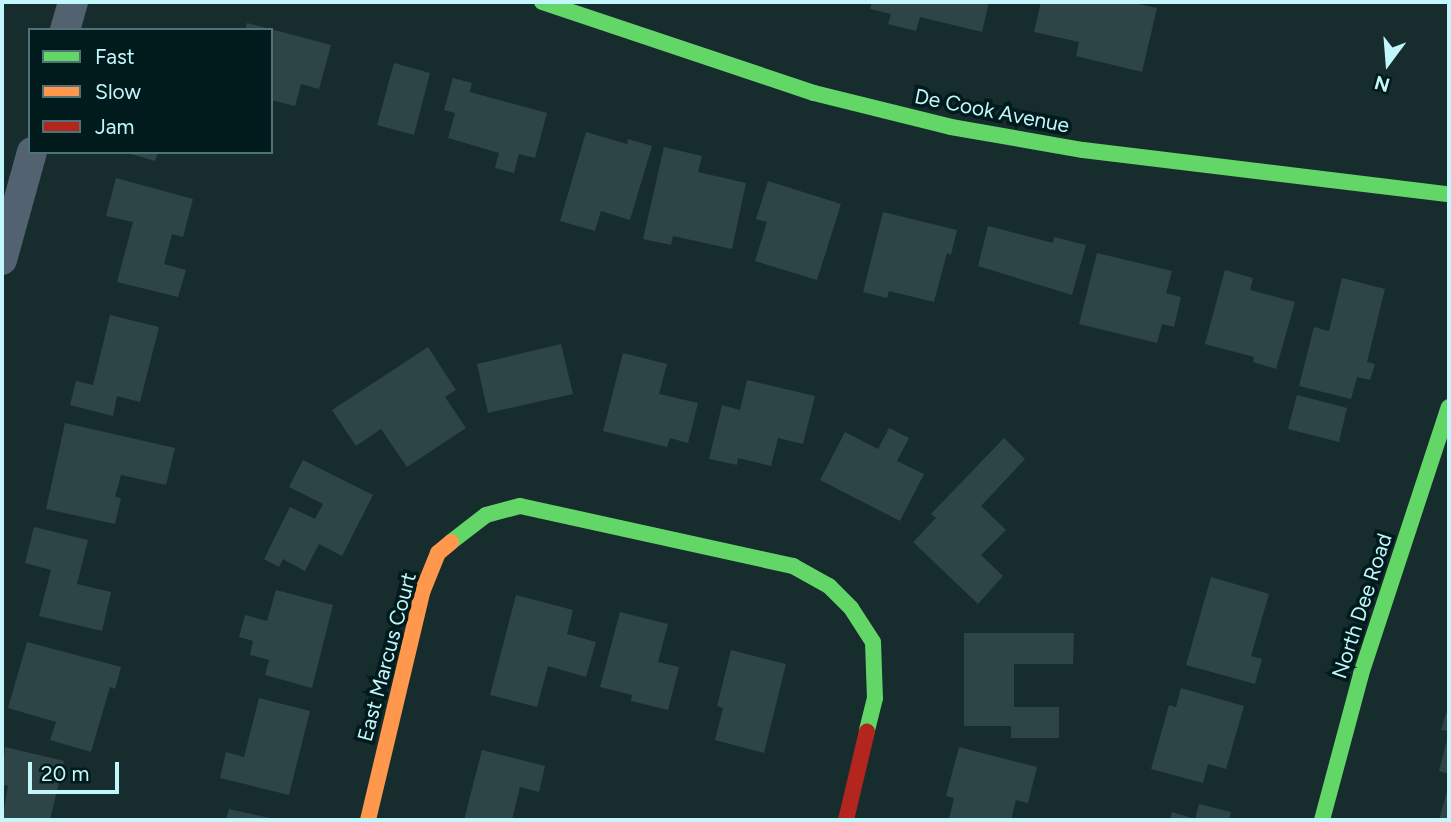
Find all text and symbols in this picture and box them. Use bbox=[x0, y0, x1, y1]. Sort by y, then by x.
legend bbox=[28, 28, 273, 154]
north arrow bbox=[1353, 28, 1423, 98]
text: Fast bbox=[95, 44, 135, 69]
text: N bbox=[1372, 71, 1392, 97]
text: Slow bbox=[95, 79, 141, 104]
street label: De Cook Avenue bbox=[913, 84, 1071, 138]
text: Jam bbox=[95, 114, 134, 139]
street label: North Dee Road bbox=[1327, 530, 1397, 682]
street label: East Marcus Court bbox=[352, 570, 422, 744]
scale bar bbox=[32, 748, 122, 792]
text: 20 m bbox=[41, 761, 89, 786]

